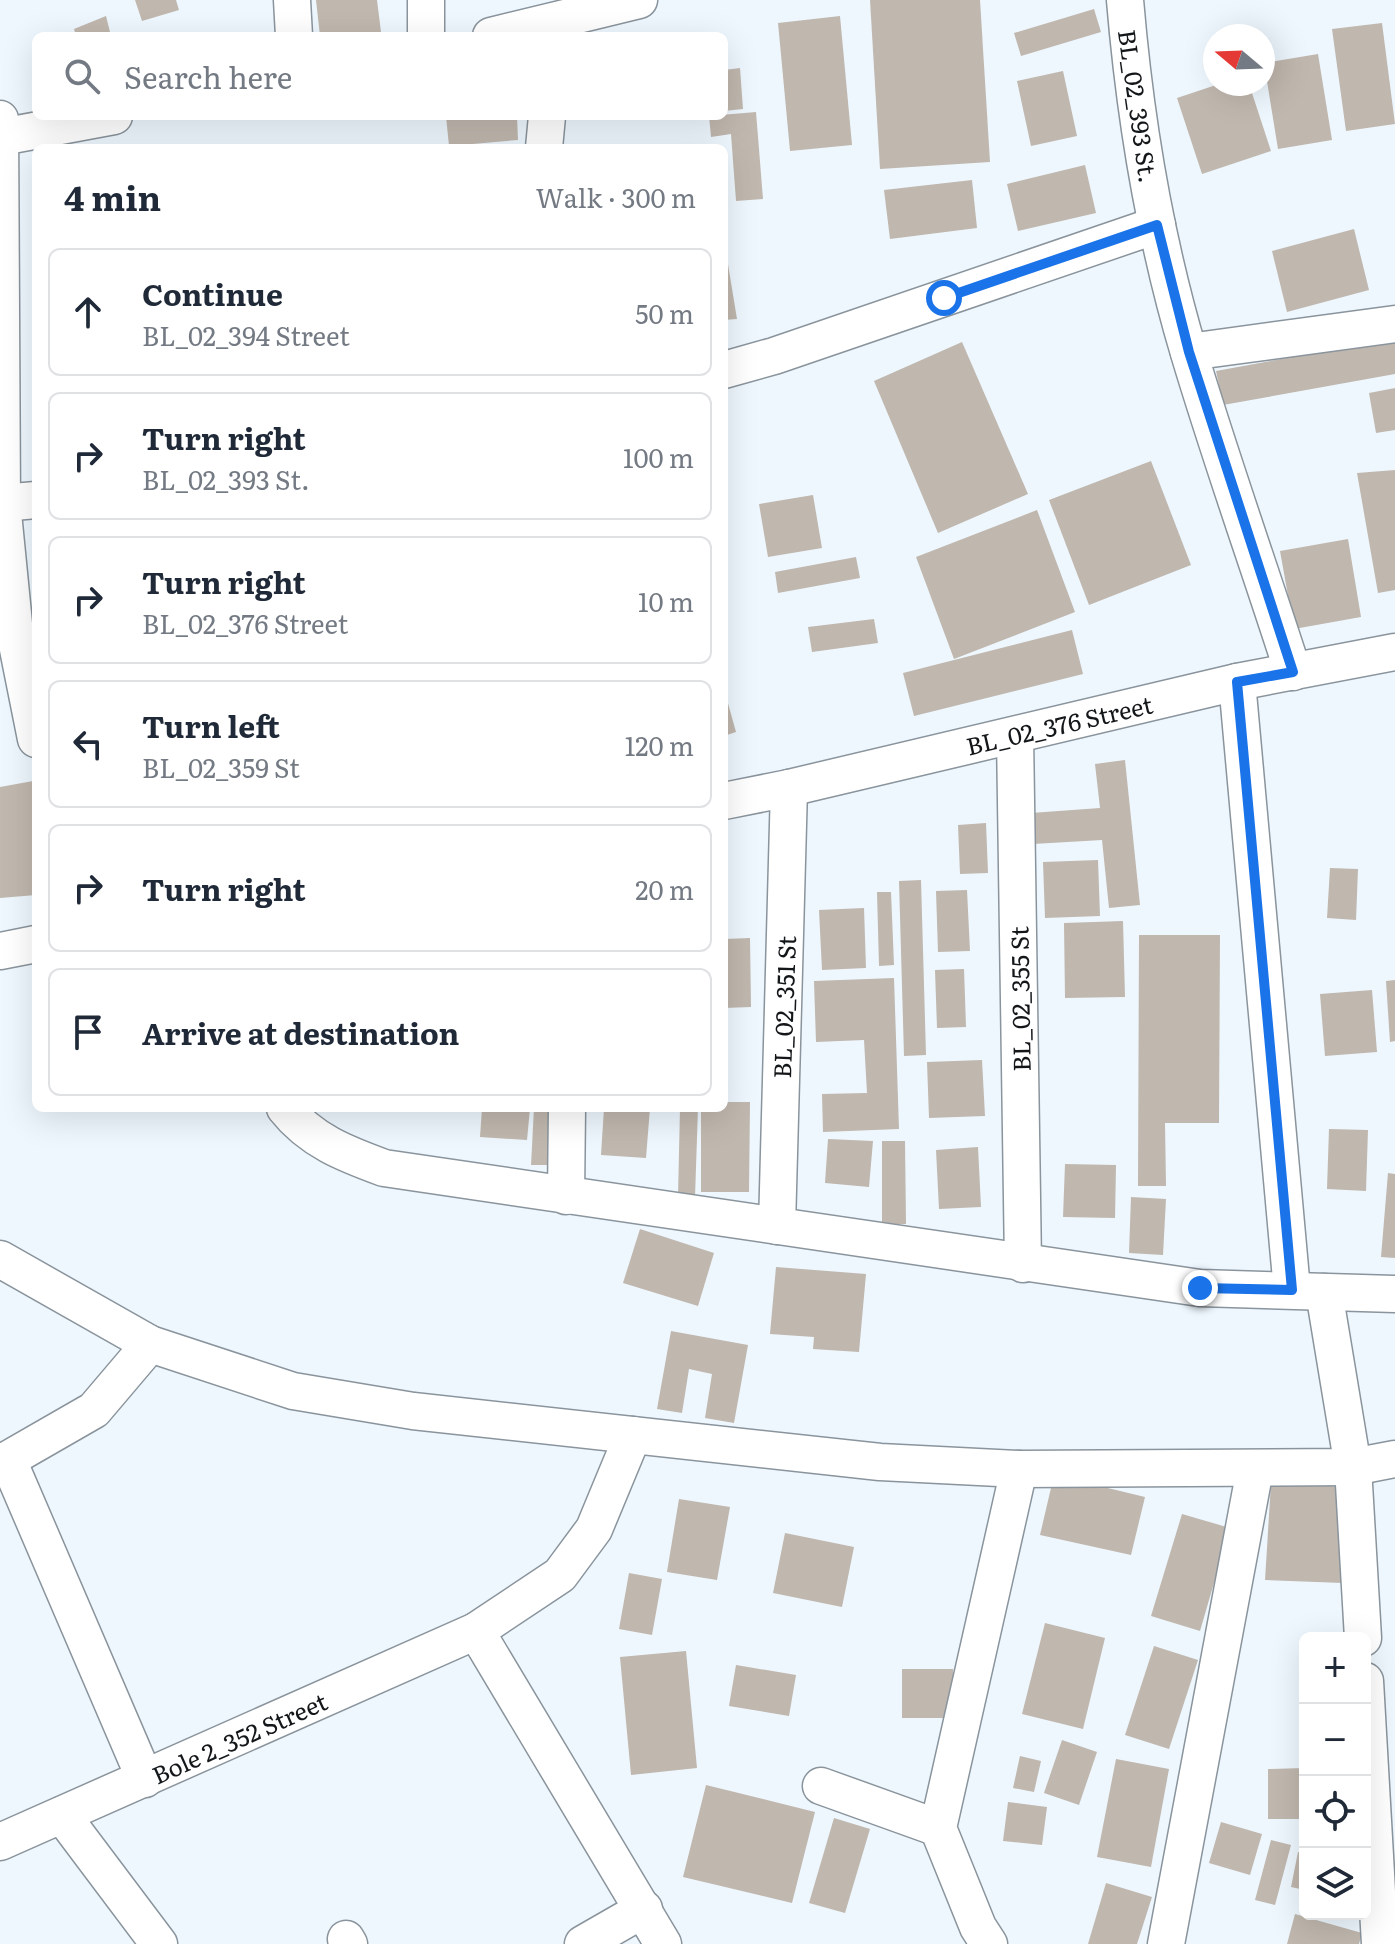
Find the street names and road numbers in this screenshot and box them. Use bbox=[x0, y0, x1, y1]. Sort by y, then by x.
street label: BL_02_393 St. bbox=[1111, 27, 1167, 185]
street label: BL_02_376 Street bbox=[962, 685, 1156, 762]
street label: BL_02_355 St bbox=[1000, 926, 1038, 1072]
street label: BL_02_351 St bbox=[763, 935, 803, 1079]
street label: Bole 2_352 Street bbox=[146, 1683, 333, 1791]

